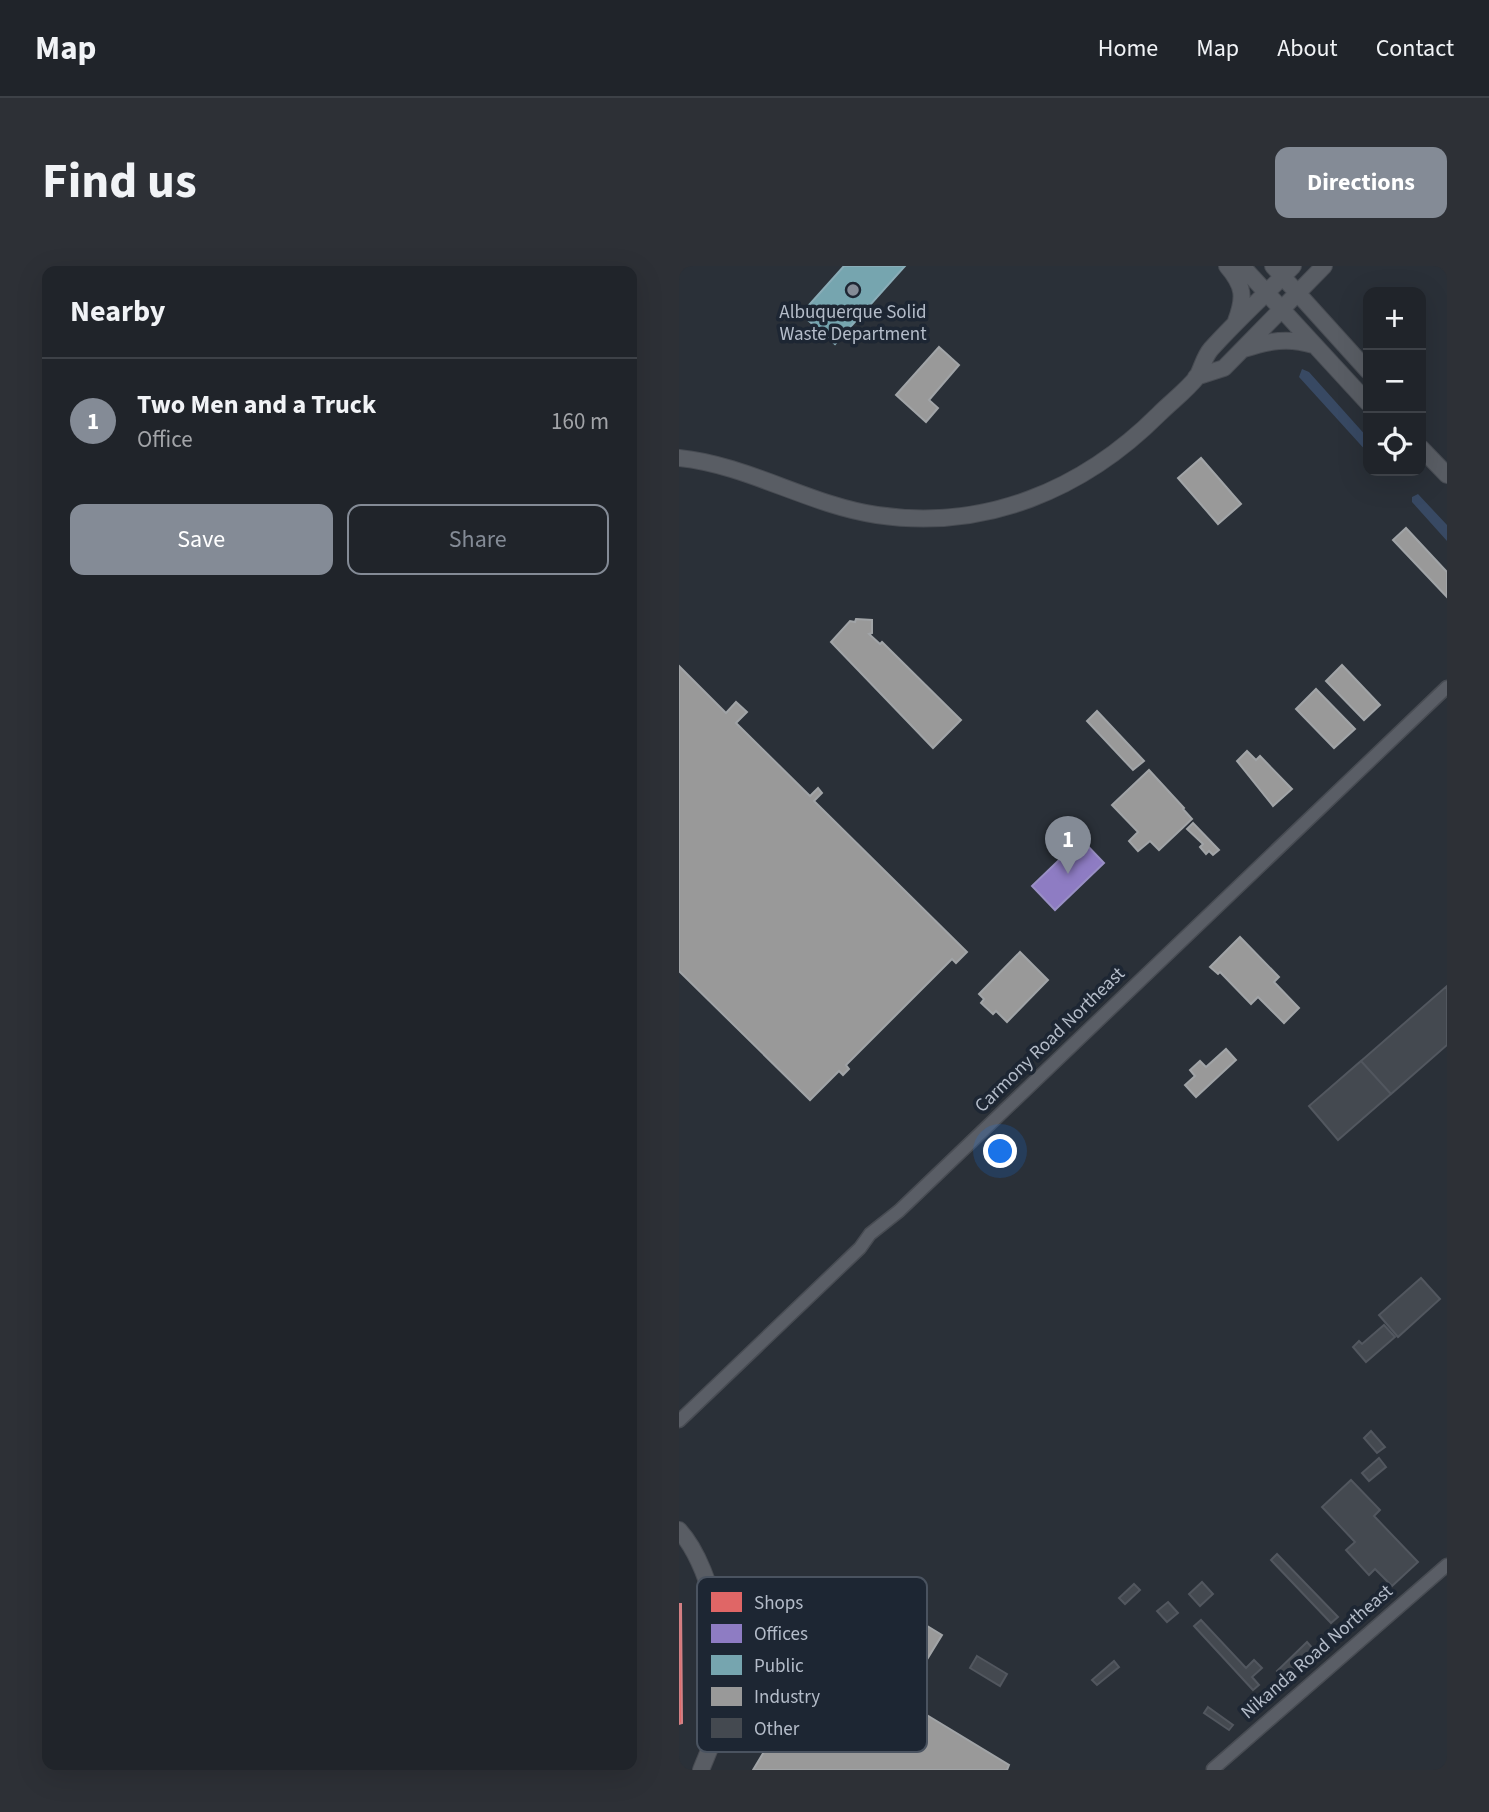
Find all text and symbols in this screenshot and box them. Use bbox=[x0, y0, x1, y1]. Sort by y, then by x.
text: Map bbox=[35, 25, 96, 72]
text: Home bbox=[1098, 31, 1158, 66]
text: Map bbox=[1196, 31, 1239, 66]
text: About bbox=[1277, 31, 1338, 66]
text: Contact bbox=[1376, 31, 1454, 66]
text: Find us bbox=[42, 147, 197, 217]
button: Directions bbox=[1275, 147, 1447, 218]
marker: Albuquerque Solid Waste Department bbox=[845, 282, 861, 298]
map controls bbox=[1363, 287, 1426, 476]
button: + bbox=[1363, 287, 1426, 350]
text: Nearby bbox=[70, 290, 165, 333]
place label: Albuquerque Solid Waste Department bbox=[779, 299, 927, 348]
button: − bbox=[1363, 350, 1426, 413]
text: Two Men and a Truck bbox=[137, 386, 376, 423]
text: 1 bbox=[87, 405, 99, 438]
text: 160 m bbox=[551, 405, 609, 438]
button: locate bbox=[1363, 413, 1426, 476]
text: Office bbox=[137, 423, 193, 456]
button: Save bbox=[70, 504, 333, 575]
button: Share bbox=[347, 504, 609, 575]
pin: 1 bbox=[1045, 816, 1091, 874]
street label: Carmony Road Northeast bbox=[969, 961, 1132, 1119]
your location bbox=[983, 1134, 1017, 1168]
legend bbox=[697, 1577, 927, 1752]
street label: Nikanda Road Northeast bbox=[1235, 1578, 1399, 1726]
text: Shops bbox=[754, 1590, 803, 1617]
text: Offices bbox=[754, 1621, 808, 1648]
text: Public bbox=[754, 1653, 804, 1680]
text: Industry bbox=[754, 1684, 820, 1711]
text: Other bbox=[754, 1716, 800, 1743]

